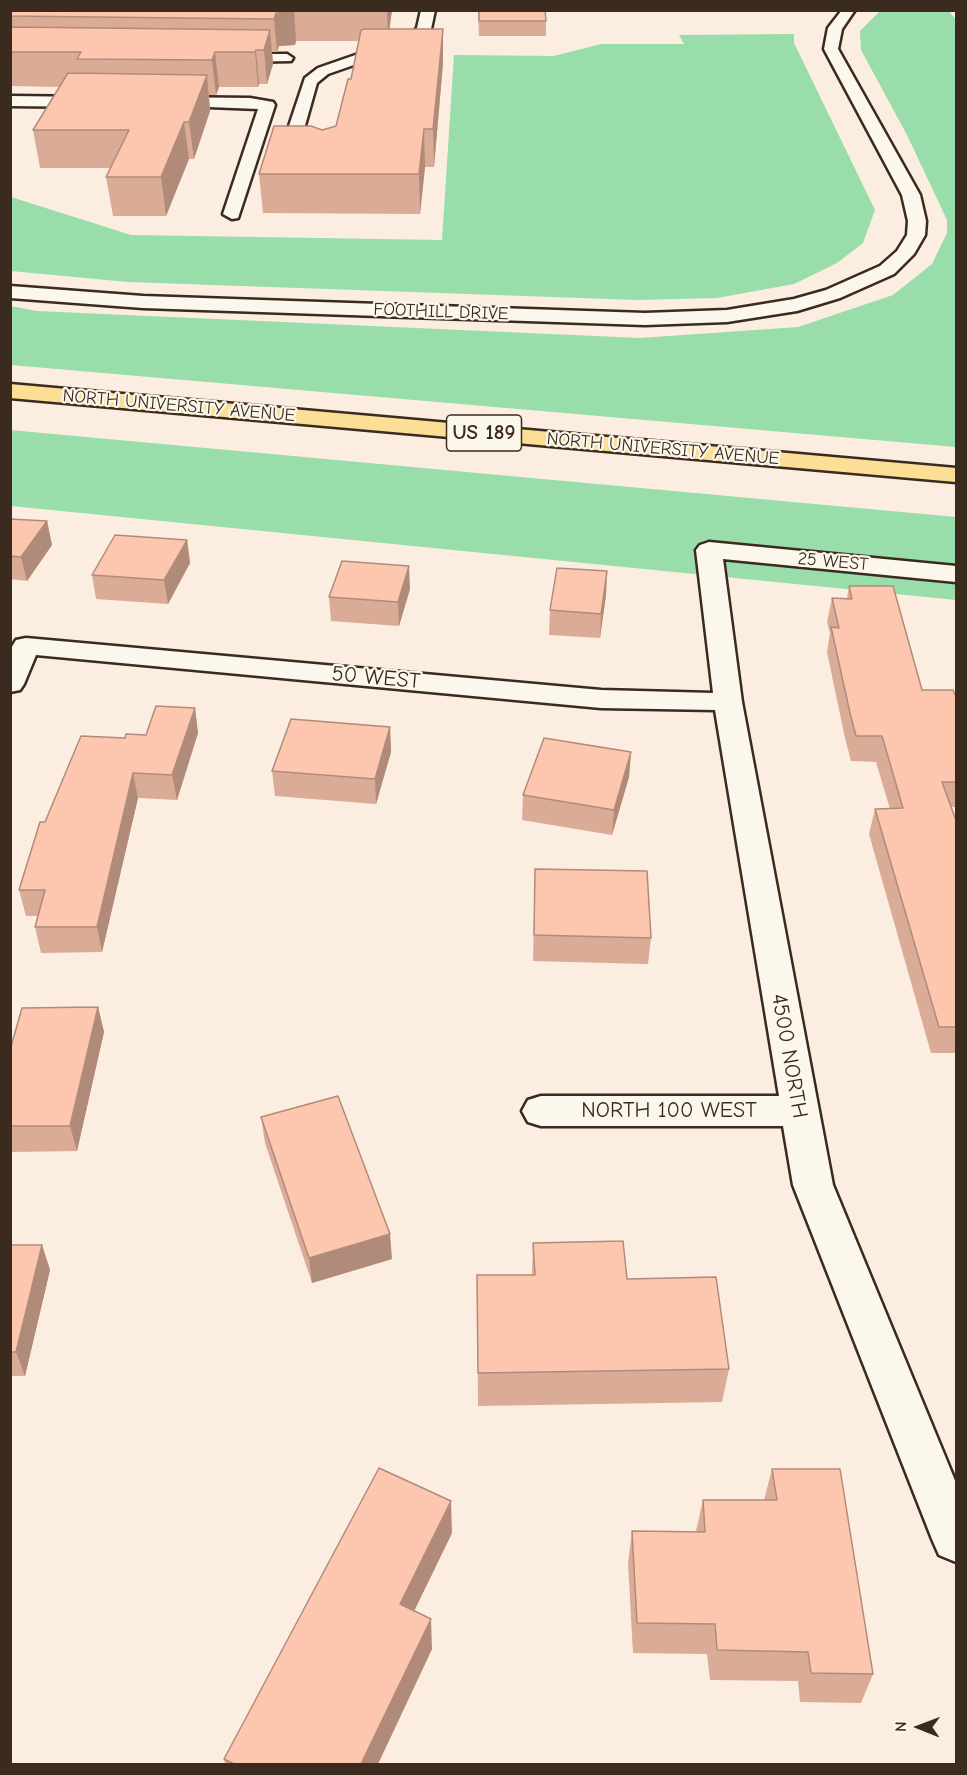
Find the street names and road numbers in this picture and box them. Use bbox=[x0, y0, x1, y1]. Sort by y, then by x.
street label: FOOTHILL DRIVE bbox=[373, 299, 509, 325]
street label: NORTH UNIVERSITY AVENUE bbox=[62, 385, 296, 427]
road number: US 189 bbox=[446, 415, 522, 451]
street label: NORTH UNIVERSITY AVENUE bbox=[546, 428, 780, 470]
street label: 25 WEST bbox=[797, 548, 869, 576]
street label: 50 WEST bbox=[331, 661, 421, 695]
street label: 4500 NORTH bbox=[765, 992, 813, 1120]
street label: NORTH 100 WEST bbox=[581, 1098, 757, 1124]

